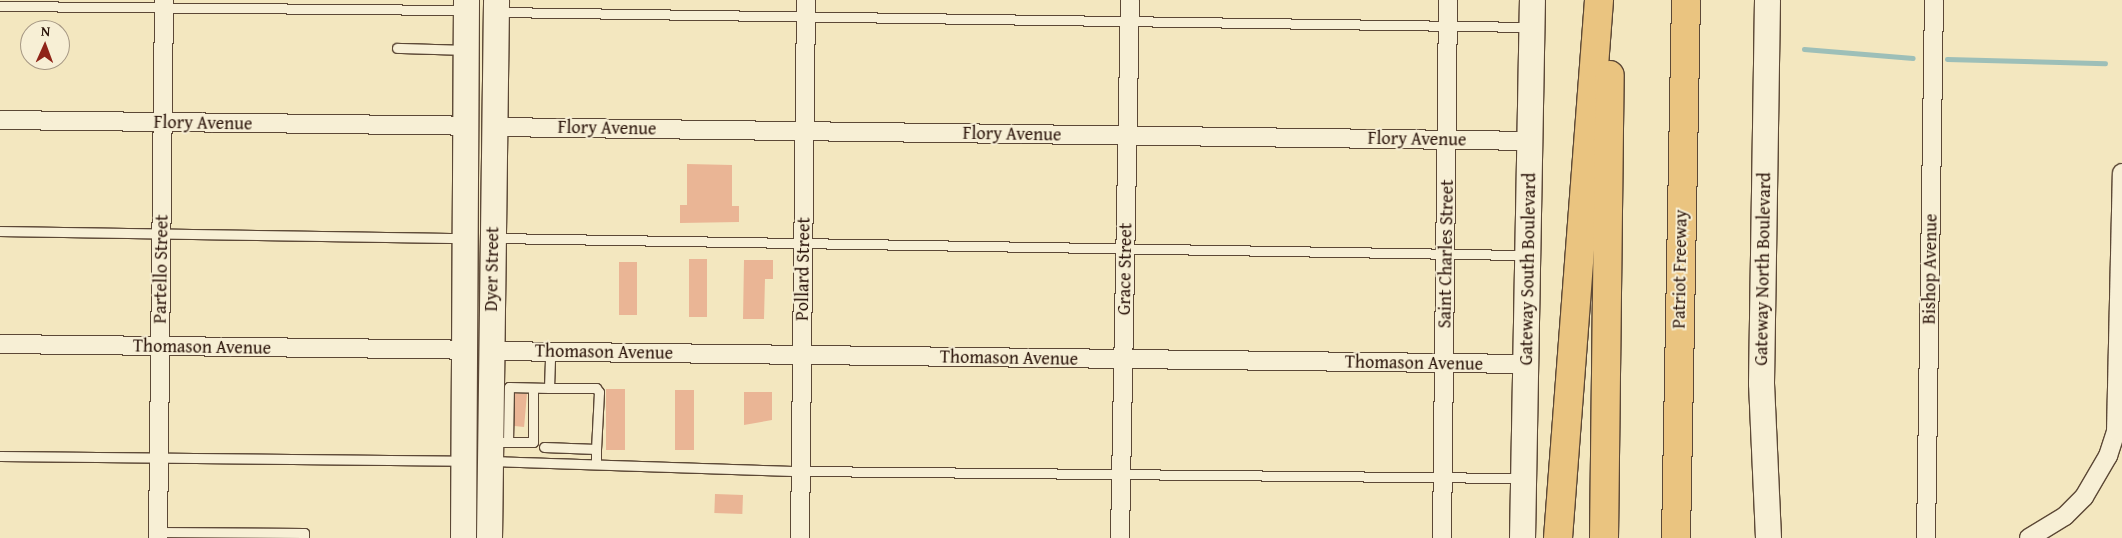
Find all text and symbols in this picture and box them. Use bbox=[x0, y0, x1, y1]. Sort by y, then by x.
north arrow bbox=[20, 20, 70, 70]
text: N bbox=[40, 21, 51, 41]
street label: Flory Avenue bbox=[153, 111, 253, 135]
street label: Flory Avenue bbox=[557, 116, 657, 140]
street label: Flory Avenue bbox=[962, 122, 1062, 146]
street label: Flory Avenue bbox=[1367, 127, 1467, 151]
street label: Gateway North Boulevard bbox=[1751, 172, 1775, 366]
street label: Gateway South Boulevard bbox=[1516, 173, 1540, 365]
street label: Saint Charles Street bbox=[1434, 179, 1458, 329]
street label: Patriot Freeway bbox=[1668, 209, 1692, 329]
street label: Bishop Avenue bbox=[1918, 213, 1942, 325]
street label: Partello Street bbox=[149, 214, 173, 324]
street label: Pollard Street bbox=[791, 217, 815, 321]
street label: Grace Street bbox=[1113, 223, 1137, 315]
street label: Dyer Street bbox=[480, 226, 504, 312]
street label: Thomason Avenue bbox=[133, 335, 271, 359]
street label: Thomason Avenue bbox=[535, 340, 673, 364]
street label: Thomason Avenue bbox=[940, 346, 1078, 370]
street label: Thomason Avenue bbox=[1345, 351, 1483, 375]

